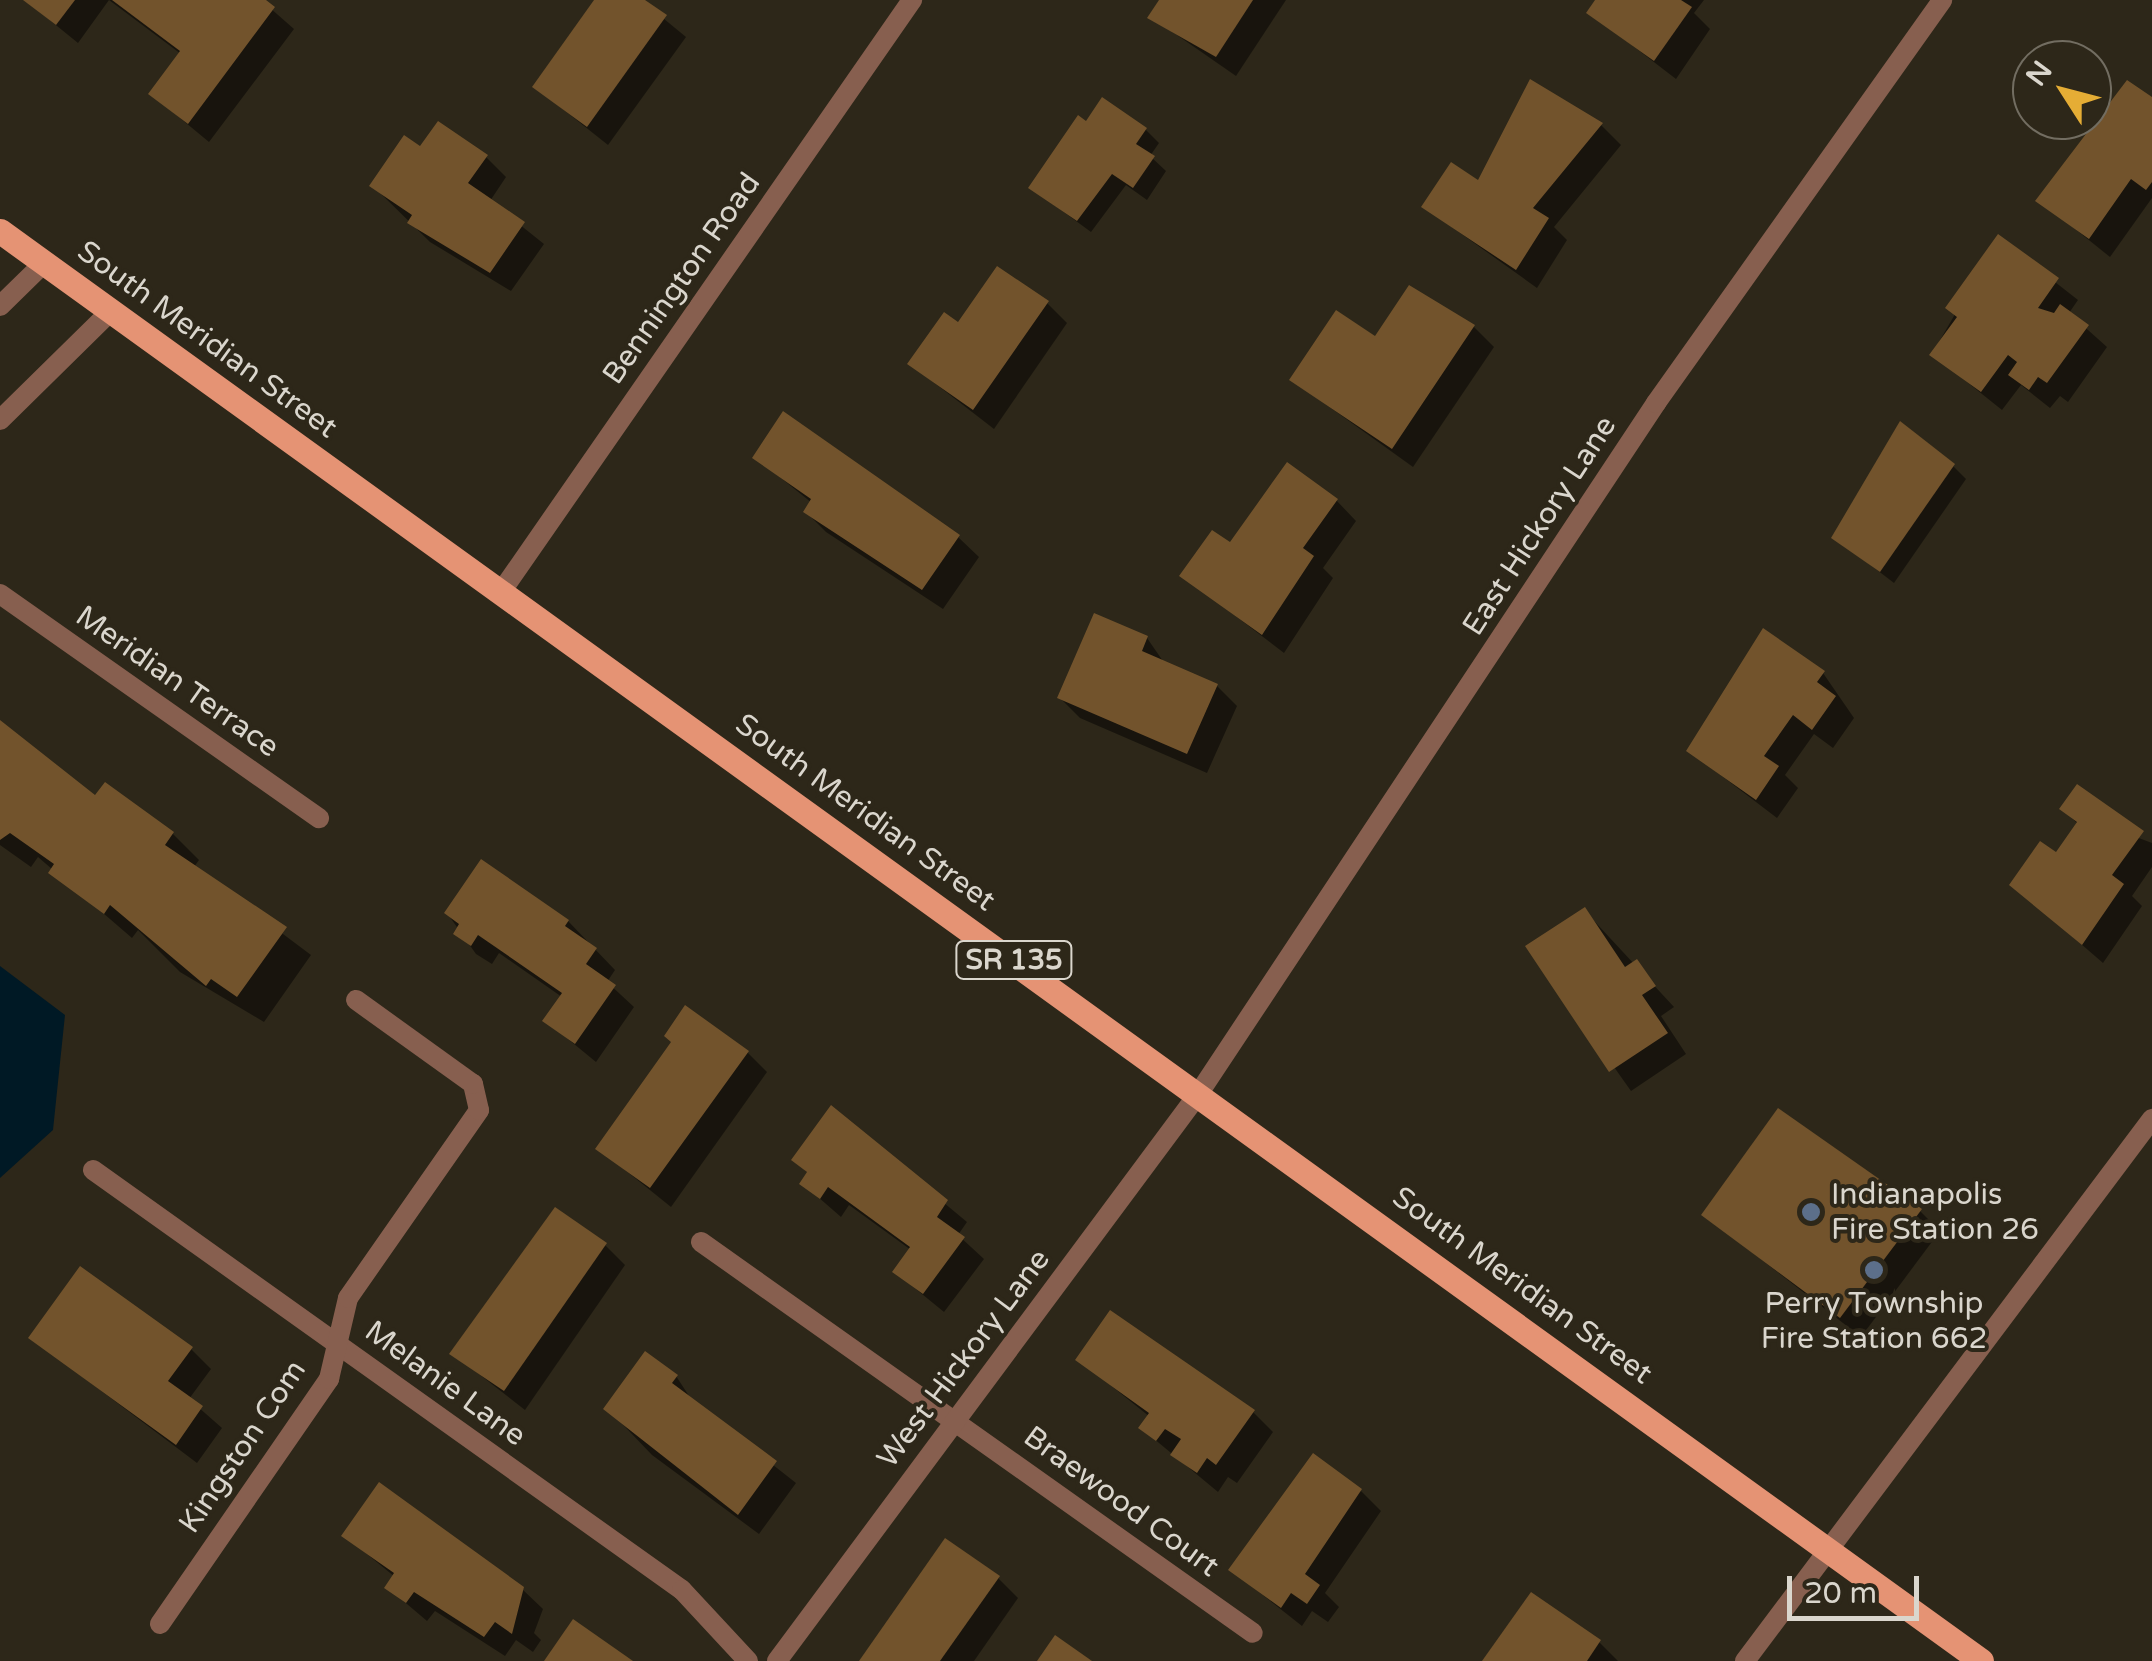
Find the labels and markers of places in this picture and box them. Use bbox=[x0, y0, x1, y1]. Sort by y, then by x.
place label: Indianapolis Fire Station 26 bbox=[1831, 1177, 2039, 1248]
marker: Indianapolis Fire Station 26 bbox=[1800, 1201, 1822, 1223]
marker: Perry Township Fire Station 662 bbox=[1863, 1259, 1885, 1281]
place label: Perry Township Fire Station 662 bbox=[1761, 1286, 1987, 1356]

